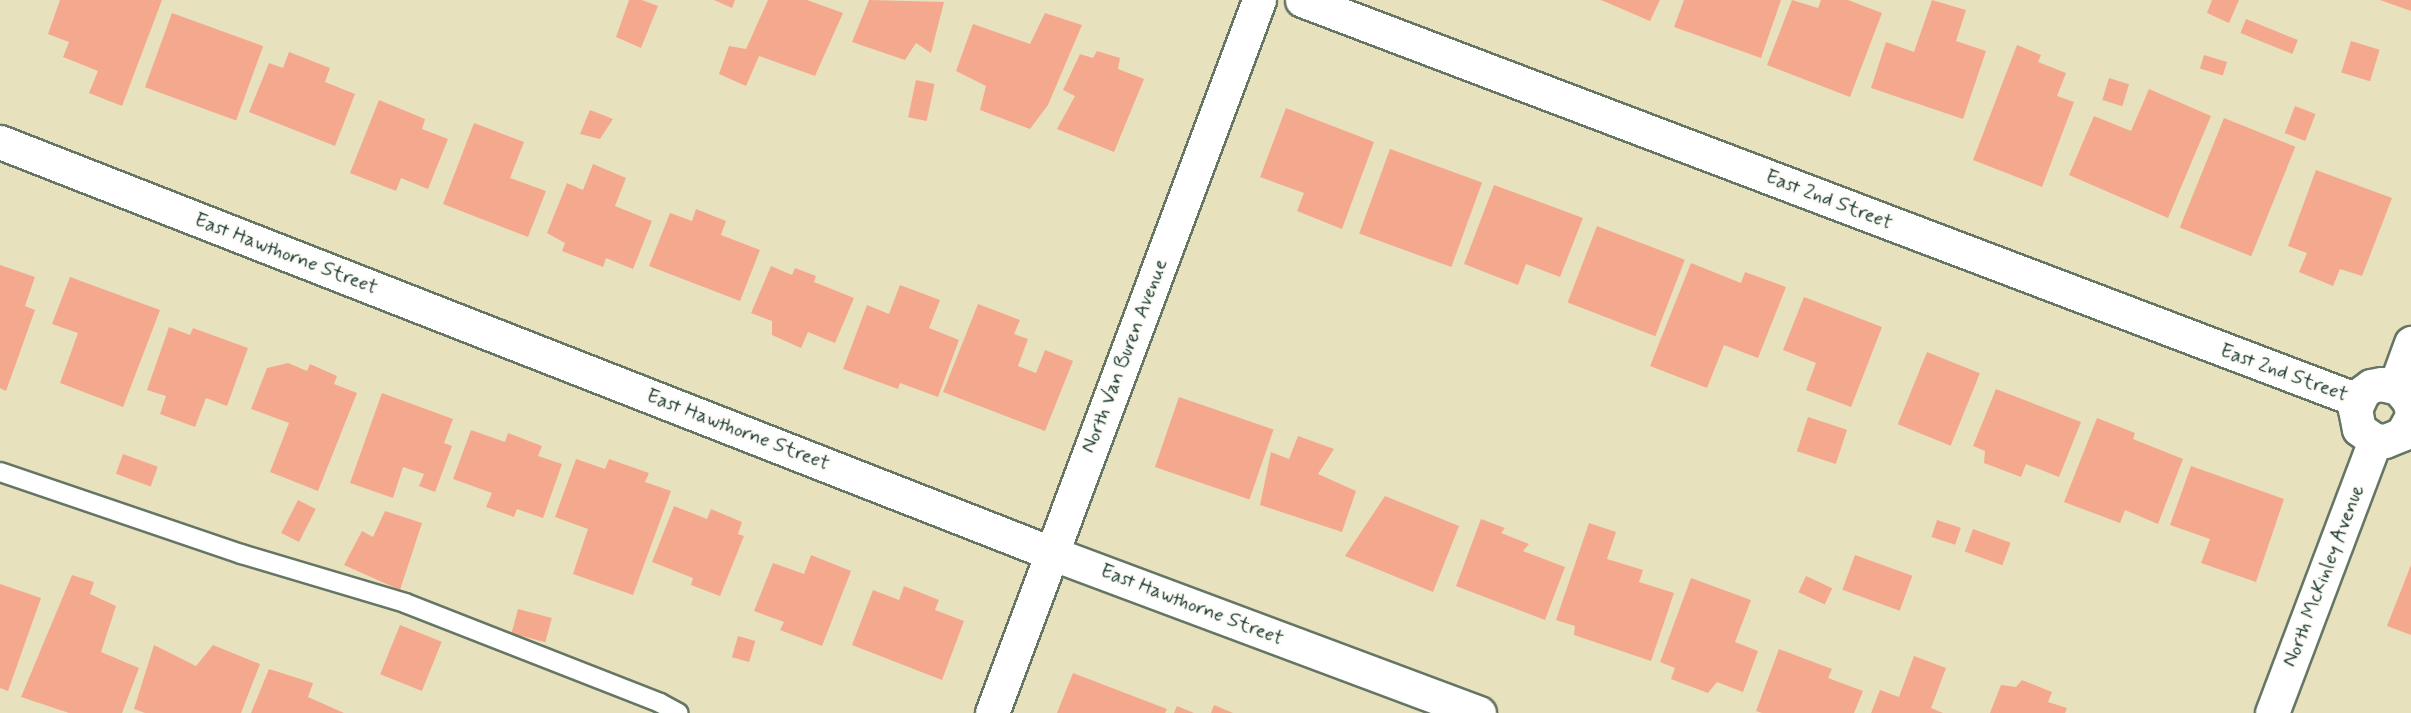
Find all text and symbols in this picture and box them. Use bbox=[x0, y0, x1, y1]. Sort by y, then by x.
street label: East 2nd Street bbox=[1762, 165, 1896, 235]
street label: East Hawthorne Street bbox=[191, 208, 381, 300]
street label: North Van Buren Avenue bbox=[1075, 252, 1175, 460]
street label: East 2nd Street bbox=[2217, 339, 2351, 407]
street label: East Hawthorne Street bbox=[643, 384, 833, 476]
street label: North McKinley Avenue bbox=[2278, 480, 2370, 672]
street label: East Hawthorne Street bbox=[1097, 559, 1287, 651]

